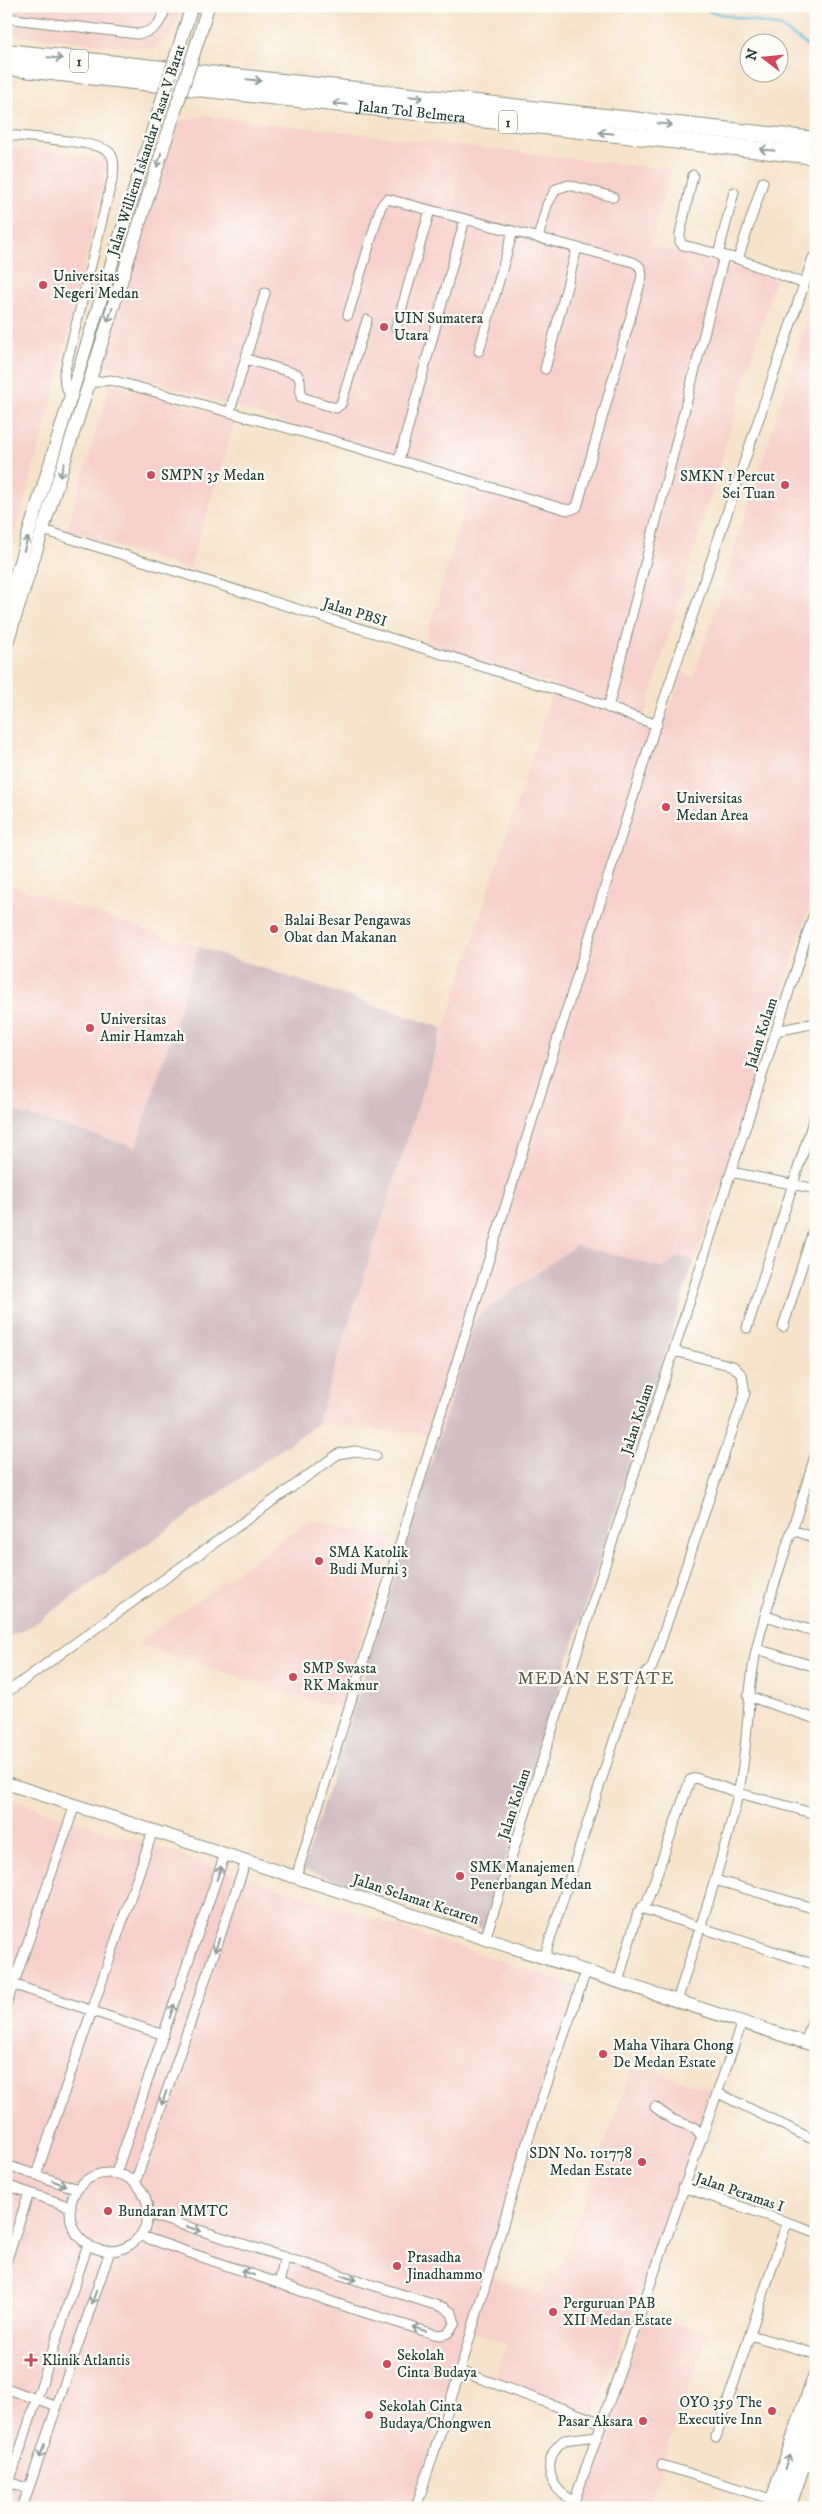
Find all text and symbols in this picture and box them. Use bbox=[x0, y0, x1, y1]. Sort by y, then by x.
north arrow bbox=[740, 32, 790, 82]
street label: Jalan Williem Iskandar Pasar V Barat bbox=[103, 42, 190, 260]
text: N bbox=[742, 46, 763, 63]
road number: 1 bbox=[70, 49, 88, 72]
one-way arrow bbox=[46, 53, 62, 63]
one-way arrow bbox=[246, 75, 262, 85]
one-way arrow bbox=[408, 92, 424, 102]
street label: Jalan Tol Belmera bbox=[355, 96, 467, 127]
one-way arrow bbox=[332, 99, 348, 109]
road number: 1 bbox=[499, 110, 517, 134]
one-way arrow bbox=[656, 119, 672, 128]
one-way arrow bbox=[598, 128, 614, 138]
one-way arrow bbox=[760, 146, 776, 155]
one-way arrow bbox=[154, 152, 163, 168]
place label: Universitas Negeri Medan bbox=[53, 267, 139, 303]
marker: Universitas Negeri Medan bbox=[37, 279, 49, 291]
one-way arrow bbox=[105, 307, 115, 323]
place label: UIN Sumatera Utara bbox=[394, 309, 484, 345]
marker: UIN Sumatera Utara bbox=[378, 321, 390, 333]
one-way arrow bbox=[56, 462, 66, 478]
place label: SMPN 35 Medan bbox=[161, 466, 265, 485]
place label: SMKN 1 Percut Sei Tuan bbox=[680, 467, 775, 503]
marker: SMPN 35 Medan bbox=[145, 469, 157, 481]
marker: SMKN 1 Percut Sei Tuan bbox=[779, 479, 791, 491]
one-way arrow bbox=[22, 537, 32, 553]
street label: Jalan PBSI bbox=[318, 593, 389, 631]
place label: Universitas Medan Area bbox=[676, 789, 749, 825]
marker: Universitas Medan Area bbox=[660, 801, 672, 813]
place label: Balai Besar Pengawas Obat dan Makanan bbox=[284, 911, 411, 947]
marker: Balai Besar Pengawas Obat dan Makanan bbox=[268, 923, 280, 935]
street label: Jalan Kolam bbox=[740, 995, 782, 1073]
place label: Universitas Amir Hamzah bbox=[100, 1010, 185, 1046]
marker: Universitas Amir Hamzah bbox=[84, 1022, 96, 1034]
street label: Jalan Kolam bbox=[616, 1381, 658, 1459]
place label: SMA Katolik Budi Murni 3 bbox=[329, 1543, 409, 1579]
marker: SMA Katolik Budi Murni 3 bbox=[313, 1555, 325, 1567]
place label: SMP Swasta RK Makmur bbox=[303, 1659, 379, 1695]
district label: MEDAN ESTATE bbox=[517, 1668, 675, 1690]
marker: SMP Swasta RK Makmur bbox=[287, 1671, 299, 1683]
street label: Jalan Kolam bbox=[493, 1766, 535, 1844]
place label: SMK Manajemen Penerbangan Medan bbox=[470, 1858, 592, 1894]
one-way arrow bbox=[214, 1865, 224, 1881]
street label: Jalan Selamat Ketaren bbox=[348, 1869, 482, 1929]
marker: SMK Manajemen Penerbangan Medan bbox=[454, 1870, 466, 1882]
one-way arrow bbox=[212, 1936, 221, 1952]
one-way arrow bbox=[168, 2004, 177, 2020]
place label: Maha Vihara Chong De Medan Estate bbox=[613, 2036, 734, 2072]
marker: Maha Vihara Chong De Medan Estate bbox=[597, 2048, 609, 2060]
one-way arrow bbox=[159, 2090, 168, 2105]
place label: SDN No. 101778 Medan Estate bbox=[529, 2144, 632, 2180]
marker: SDN No. 101778 Medan Estate bbox=[636, 2156, 648, 2168]
street label: Jalan Peramas I bbox=[691, 2168, 787, 2217]
one-way arrow bbox=[50, 2179, 66, 2188]
place label: Bundaran MMTC bbox=[118, 2202, 228, 2221]
marker: Bundaran MMTC bbox=[102, 2205, 114, 2217]
one-way arrow bbox=[186, 2224, 202, 2234]
place label: Prasadha Jinadhammo bbox=[405, 2248, 482, 2284]
marker: Prasadha Jinadhammo bbox=[391, 2260, 403, 2272]
one-way arrow bbox=[240, 2268, 256, 2278]
one-way arrow bbox=[341, 2273, 357, 2283]
one-way arrow bbox=[89, 2289, 99, 2305]
place label: Perguruan PAB XII Medan Estate bbox=[563, 2294, 672, 2330]
marker: Perguruan PAB XII Medan Estate bbox=[547, 2306, 559, 2318]
one-way arrow bbox=[411, 2324, 427, 2334]
place label: Sekolah Cinta Budaya bbox=[397, 2346, 478, 2382]
place label: Klinik Atlantis bbox=[42, 2351, 130, 2370]
marker: Klinik Atlantis bbox=[24, 2353, 38, 2367]
marker: Sekolah Cinta Budaya bbox=[381, 2358, 393, 2370]
place label: OYO 359 The Executive Inn bbox=[678, 2393, 762, 2429]
place label: Sekolah Cinta Budaya/Chongwen bbox=[379, 2397, 491, 2433]
marker: OYO 359 The Executive Inn bbox=[766, 2405, 778, 2417]
marker: Sekolah Cinta Budaya/Chongwen bbox=[363, 2409, 375, 2421]
place label: Pasar Aksara bbox=[557, 2412, 634, 2431]
marker: Pasar Aksara bbox=[637, 2415, 649, 2427]
one-way arrow bbox=[37, 2442, 46, 2458]
one-way arrow bbox=[783, 2454, 792, 2470]

